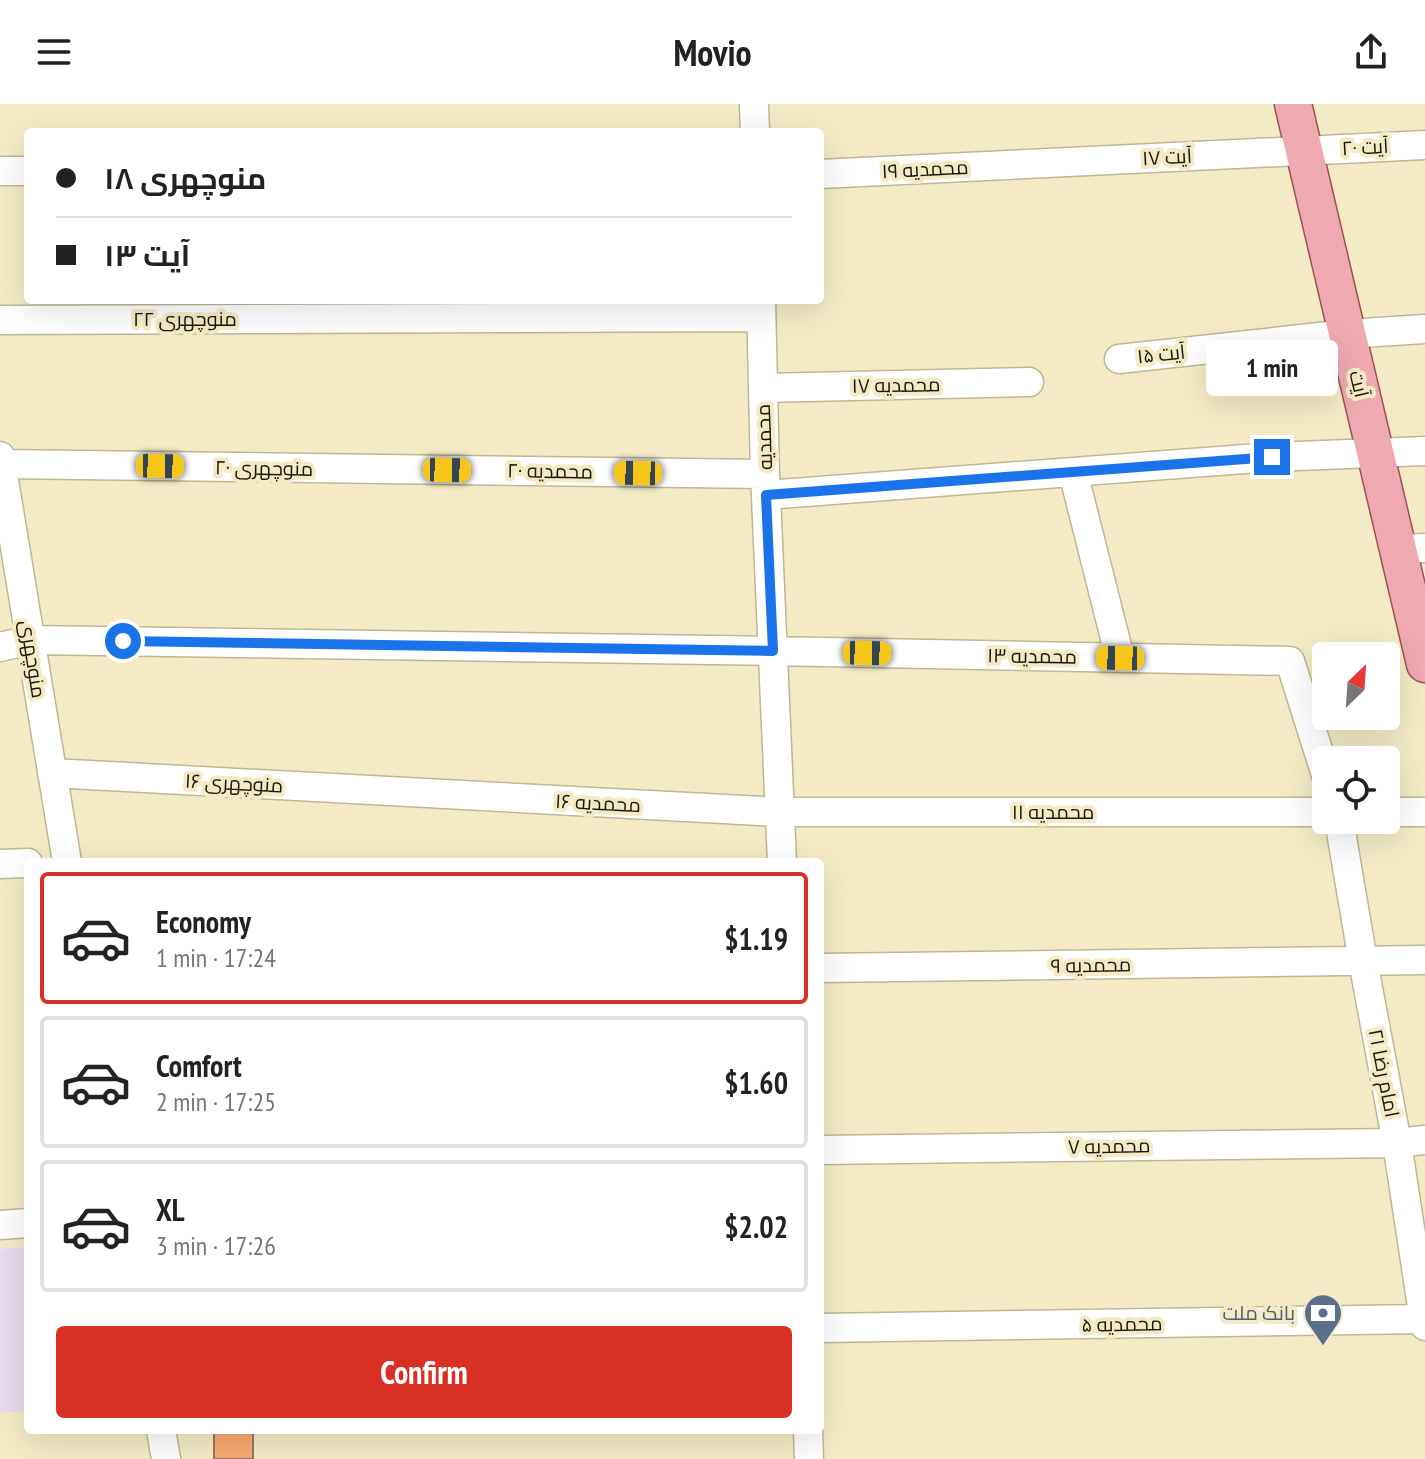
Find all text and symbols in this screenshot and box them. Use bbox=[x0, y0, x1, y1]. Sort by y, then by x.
text: Movio bbox=[673, 29, 752, 76]
icon: menu bbox=[32, 30, 76, 74]
icon: share bbox=[1349, 30, 1393, 74]
street label: آیت ۲۰ bbox=[1341, 133, 1390, 161]
street label: آیت ۱۷ bbox=[1141, 143, 1193, 171]
street label: محمدیه ۱۹ bbox=[881, 154, 969, 184]
text: منوچهری ۱۸ bbox=[104, 158, 266, 197]
text: آیت ۱۳ bbox=[104, 235, 190, 274]
street label: منوچهری ۲۲ bbox=[133, 306, 237, 332]
street label: آیت ۱۵ bbox=[1136, 338, 1187, 369]
callout: 1 min bbox=[1206, 341, 1338, 397]
text: 1 min bbox=[1246, 351, 1298, 384]
street label: آیت bbox=[1343, 368, 1375, 401]
street label: محمدیه ۱۷ bbox=[851, 371, 941, 399]
street label: محمدیه bbox=[750, 404, 778, 470]
route end bbox=[1254, 439, 1290, 475]
car bbox=[136, 454, 184, 478]
street label: منوچهری ۲۰ bbox=[215, 454, 313, 482]
street label: محمدیه ۲۰ bbox=[507, 457, 593, 485]
car bbox=[423, 458, 471, 482]
car bbox=[614, 461, 662, 485]
street label: منوچهری bbox=[14, 618, 52, 700]
route start bbox=[105, 623, 141, 659]
car bbox=[843, 641, 891, 665]
street label: محمدیه ۱۳ bbox=[987, 642, 1077, 670]
north arrow bbox=[1312, 642, 1400, 730]
map controls bbox=[1312, 642, 1400, 834]
car bbox=[1096, 646, 1144, 670]
button: locate bbox=[1312, 746, 1400, 834]
street label: منوچهری ۱۶ bbox=[184, 767, 284, 799]
street label: محمدیه ۱۶ bbox=[554, 788, 642, 818]
street label: محمدیه ۱۱ bbox=[1012, 799, 1094, 825]
icon: car bbox=[60, 902, 132, 974]
text: Economy bbox=[156, 902, 251, 941]
text: $1.19 bbox=[724, 919, 788, 958]
text: 1 min · 17:24 bbox=[156, 941, 276, 974]
street label: محمدیه ۹ bbox=[1050, 951, 1132, 979]
street label: امام رضا ۲۱ bbox=[1362, 1027, 1405, 1120]
icon: car bbox=[60, 1046, 132, 1118]
text: Comfort bbox=[156, 1046, 242, 1085]
text: $1.60 bbox=[724, 1063, 788, 1102]
text: 2 min · 17:25 bbox=[156, 1085, 276, 1118]
street label: محمدیه ۷ bbox=[1067, 1132, 1151, 1160]
icon: car bbox=[60, 1190, 132, 1262]
text: XL bbox=[156, 1190, 185, 1229]
text: $2.02 bbox=[724, 1207, 788, 1246]
text: 3 min · 17:26 bbox=[156, 1229, 276, 1262]
bank icon: بانک ملت bbox=[1302, 1292, 1344, 1347]
place label: بانک ملت bbox=[1223, 1300, 1295, 1326]
street label: محمدیه ۵ bbox=[1081, 1310, 1163, 1338]
button: Confirm bbox=[56, 1326, 792, 1418]

